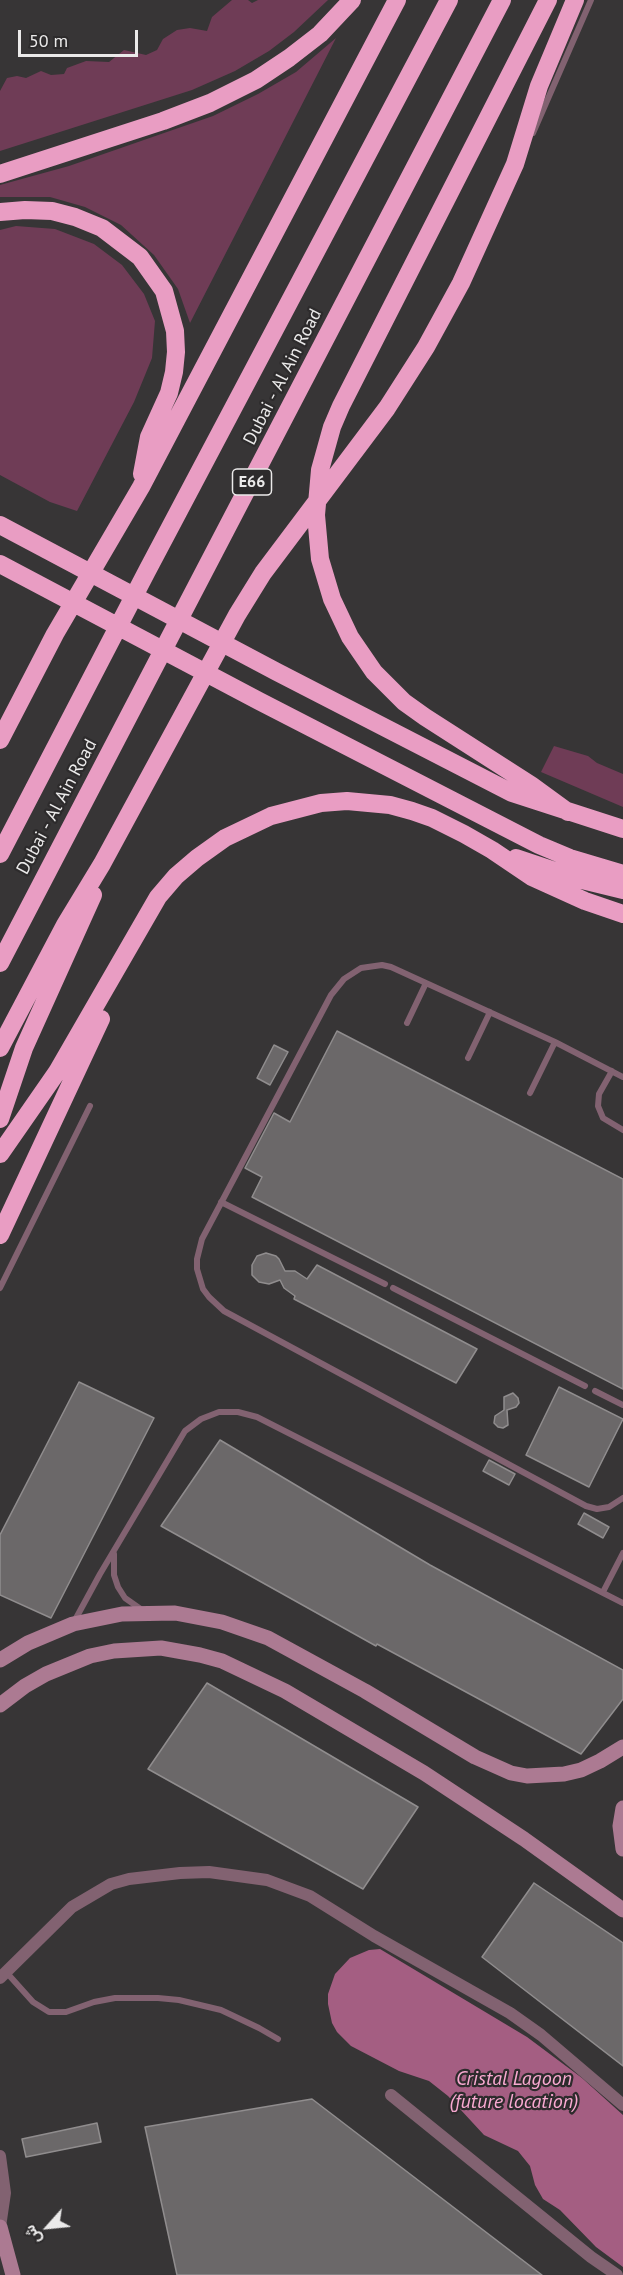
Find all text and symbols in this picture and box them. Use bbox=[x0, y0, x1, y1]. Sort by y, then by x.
scale bar bbox=[21, 18, 141, 56]
text: 50 m bbox=[29, 29, 68, 52]
street label: Dubai - Al Ain Road bbox=[239, 305, 327, 449]
road number: E66 bbox=[232, 469, 272, 495]
street label: Dubai - Al Ain Road bbox=[12, 736, 102, 878]
water label: Cristal Lagoon (future location) bbox=[450, 2067, 578, 2114]
north arrow bbox=[18, 2197, 78, 2257]
text: ش bbox=[19, 2222, 45, 2248]

